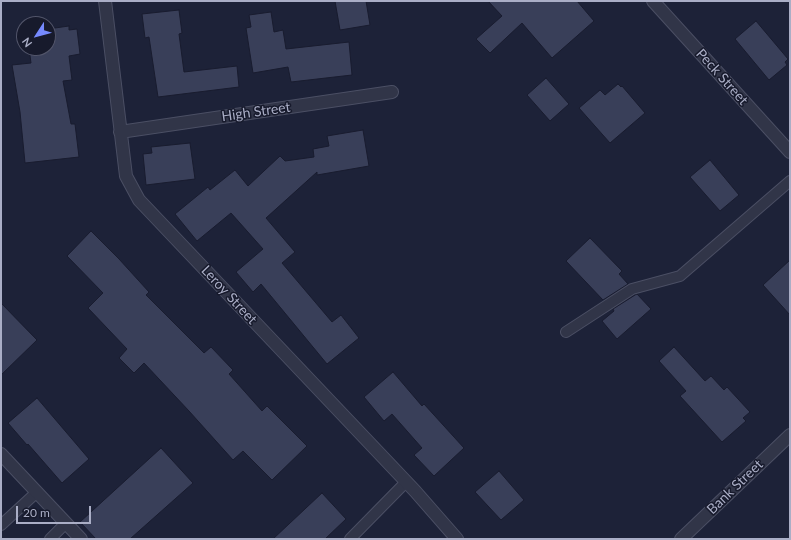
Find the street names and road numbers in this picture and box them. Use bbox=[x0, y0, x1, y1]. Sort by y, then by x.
street label: Peck Street bbox=[692, 45, 752, 109]
street label: High Street bbox=[220, 99, 292, 125]
street label: Leroy Street bbox=[198, 262, 260, 328]
street label: Bank Street bbox=[704, 456, 766, 518]

